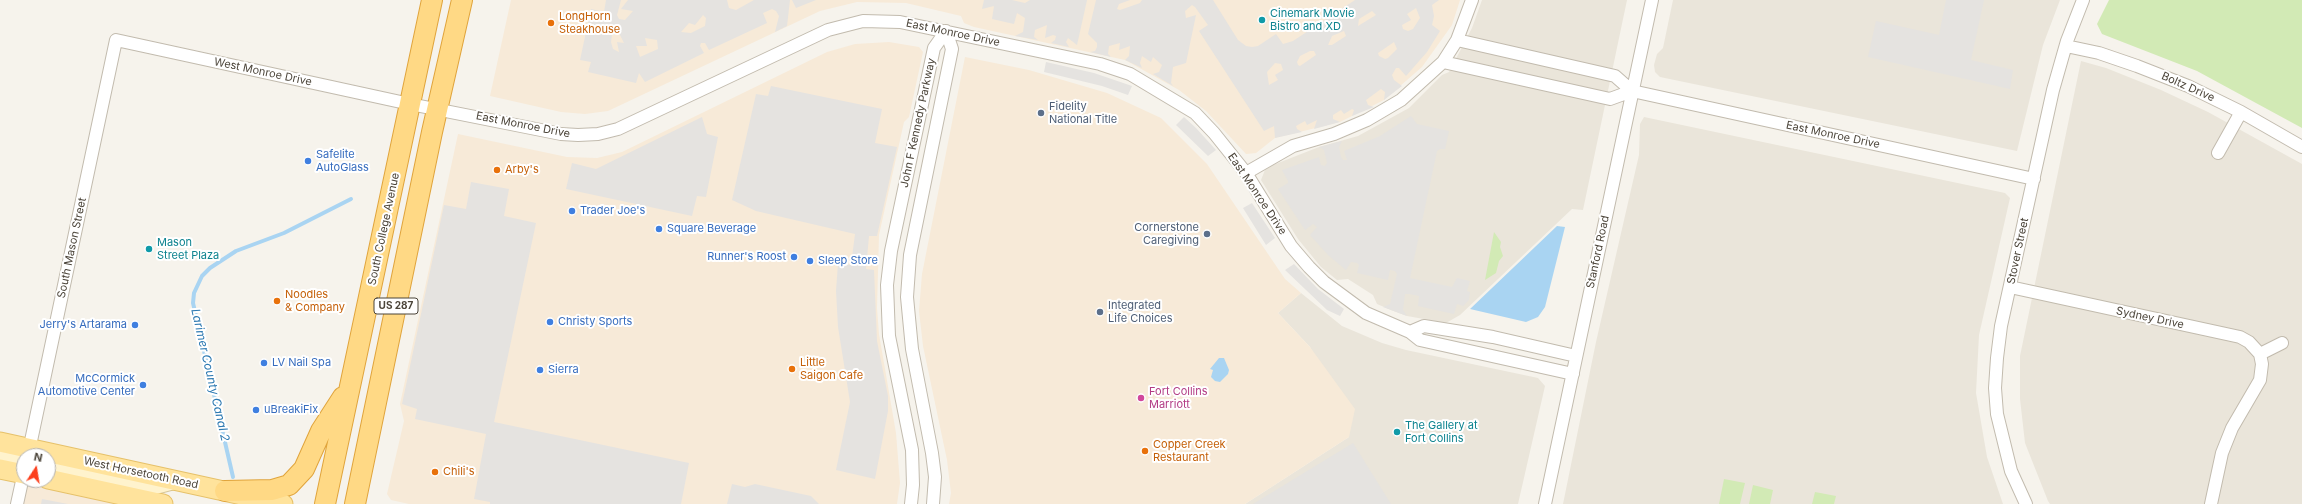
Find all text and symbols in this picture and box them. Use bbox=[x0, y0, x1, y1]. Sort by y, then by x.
place label: Cinemark Movie Bistro and XD bbox=[1270, 7, 1354, 33]
place label: LongHorn Steakhouse bbox=[559, 10, 620, 36]
marker: Cinemark Movie Bistro and XD bbox=[1257, 15, 1267, 25]
street label: East Monroe Drive bbox=[905, 17, 1001, 49]
marker: LongHorn Steakhouse bbox=[546, 18, 556, 28]
street label: West Monroe Drive bbox=[213, 55, 313, 89]
street label: John F Kennedy Parkway bbox=[898, 57, 938, 189]
street label: Boltz Drive bbox=[2159, 69, 2217, 105]
place label: Fidelity National Title bbox=[1049, 100, 1117, 126]
marker: Fidelity National Title bbox=[1036, 108, 1046, 118]
street label: East Monroe Drive bbox=[475, 109, 571, 141]
street label: East Monroe Drive bbox=[1785, 119, 1881, 151]
place label: Safelite AutoGlass bbox=[316, 148, 369, 174]
street label: East Monroe Drive bbox=[1225, 151, 1289, 237]
marker: Safelite AutoGlass bbox=[303, 156, 313, 166]
place label: Arby's bbox=[505, 163, 539, 177]
marker: Arby's bbox=[492, 165, 502, 175]
street label: South College Avenue bbox=[366, 172, 402, 286]
street label: South Mason Street bbox=[55, 196, 89, 300]
place label: Trader Joe's bbox=[580, 204, 645, 218]
marker: Trader Joe's bbox=[567, 206, 577, 216]
street label: Stanford Road bbox=[1584, 214, 1612, 290]
street label: Stover Street bbox=[2005, 217, 2031, 285]
place label: Cornerstone Caregiving bbox=[1134, 221, 1199, 247]
place label: Square Beverage bbox=[667, 222, 756, 236]
marker: Square Beverage bbox=[654, 224, 664, 234]
marker: Cornerstone Caregiving bbox=[1202, 229, 1212, 239]
place label: Mason Street Plaza bbox=[157, 236, 219, 262]
marker: Mason Street Plaza bbox=[144, 244, 154, 254]
place label: Runner's Roost bbox=[707, 250, 786, 264]
marker: Runner's Roost bbox=[789, 252, 799, 262]
place label: Sleep Store bbox=[818, 254, 878, 268]
marker: Sleep Store bbox=[805, 256, 815, 266]
place label: Noodles & Company bbox=[285, 288, 345, 314]
marker: Noodles & Company bbox=[272, 296, 282, 306]
road number: US 287 bbox=[374, 298, 418, 314]
place label: Integrated Life Choices bbox=[1108, 299, 1172, 325]
street label: Sydney Drive bbox=[2115, 304, 2185, 332]
water label: Larimer County Canal 2 bbox=[188, 307, 232, 443]
marker: Integrated Life Choices bbox=[1095, 307, 1105, 317]
place label: Christy Sports bbox=[558, 315, 632, 329]
marker: Christy Sports bbox=[545, 317, 555, 327]
place label: Jerry's Artarama bbox=[39, 318, 127, 332]
marker: Jerry's Artarama bbox=[130, 320, 140, 330]
place label: LV Nail Spa bbox=[272, 356, 331, 370]
place label: Little Saigon Cafe bbox=[800, 356, 863, 382]
marker: LV Nail Spa bbox=[259, 358, 269, 368]
place label: Sierra bbox=[548, 363, 579, 377]
marker: Little Saigon Cafe bbox=[787, 364, 797, 374]
marker: Sierra bbox=[535, 365, 545, 375]
place label: McCormick Automotive Center bbox=[38, 372, 135, 398]
marker: McCormick Automotive Center bbox=[138, 380, 148, 390]
place label: Fort Collins Marriott bbox=[1149, 385, 1208, 411]
marker: Fort Collins Marriott bbox=[1136, 393, 1146, 403]
place label: uBreakiFix bbox=[264, 403, 318, 417]
marker: uBreakiFix bbox=[251, 405, 261, 415]
place label: The Gallery at Fort Collins bbox=[1405, 419, 1478, 445]
marker: The Gallery at Fort Collins bbox=[1392, 427, 1402, 437]
place label: Copper Creek Restaurant bbox=[1153, 438, 1226, 464]
marker: Copper Creek Restaurant bbox=[1140, 446, 1150, 456]
north arrow bbox=[16, 448, 56, 488]
text: N bbox=[33, 450, 44, 465]
street label: West Horsetooth Road bbox=[83, 454, 199, 492]
place label: Chili's bbox=[443, 465, 475, 479]
marker: Chili's bbox=[430, 467, 440, 477]

